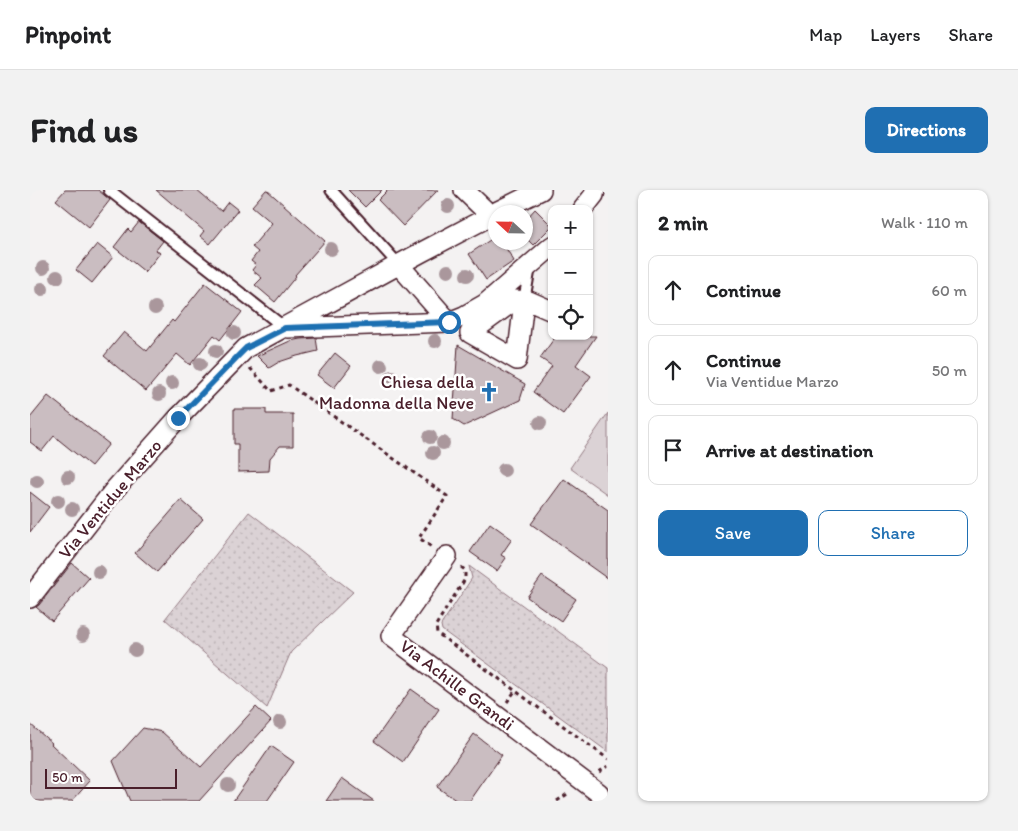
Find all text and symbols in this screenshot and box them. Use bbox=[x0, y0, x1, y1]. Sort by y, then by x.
text: Pinpoint bbox=[25, 20, 111, 49]
text: Map bbox=[809, 24, 842, 46]
text: Layers bbox=[870, 24, 920, 46]
text: Share bbox=[948, 24, 993, 46]
button: Directions bbox=[865, 107, 988, 153]
text: Find us bbox=[30, 109, 138, 151]
north arrow bbox=[488, 205, 533, 250]
map controls bbox=[548, 205, 593, 340]
button: + bbox=[548, 205, 593, 250]
text: 2 min bbox=[658, 210, 708, 235]
text: Walk · 110 m bbox=[881, 213, 968, 232]
button: − bbox=[548, 250, 593, 295]
icon: ahead bbox=[659, 276, 687, 304]
text: Continue bbox=[706, 279, 781, 302]
text: 60 m bbox=[932, 281, 967, 300]
button: locate bbox=[548, 295, 593, 340]
route start bbox=[438, 311, 461, 334]
text: Continue bbox=[706, 349, 781, 372]
icon: ahead bbox=[659, 356, 687, 384]
text: 50 m bbox=[932, 361, 967, 380]
place label: Chiesa della Madonna della Neve bbox=[319, 371, 474, 414]
text: Via Ventidue Marzo bbox=[706, 372, 839, 391]
church icon: Chiesa della Madonna della Neve bbox=[478, 381, 500, 403]
route end bbox=[167, 407, 190, 430]
street label: Via Ventidue Marzo bbox=[54, 435, 166, 563]
icon: arrive bbox=[659, 436, 687, 464]
text: Arrive at destination bbox=[706, 439, 873, 462]
button: Save bbox=[658, 510, 808, 556]
button: Share bbox=[818, 510, 968, 556]
street label: Via Achille Grandi bbox=[395, 635, 519, 735]
scale bar bbox=[45, 766, 178, 789]
text: 50 m bbox=[52, 769, 83, 786]

